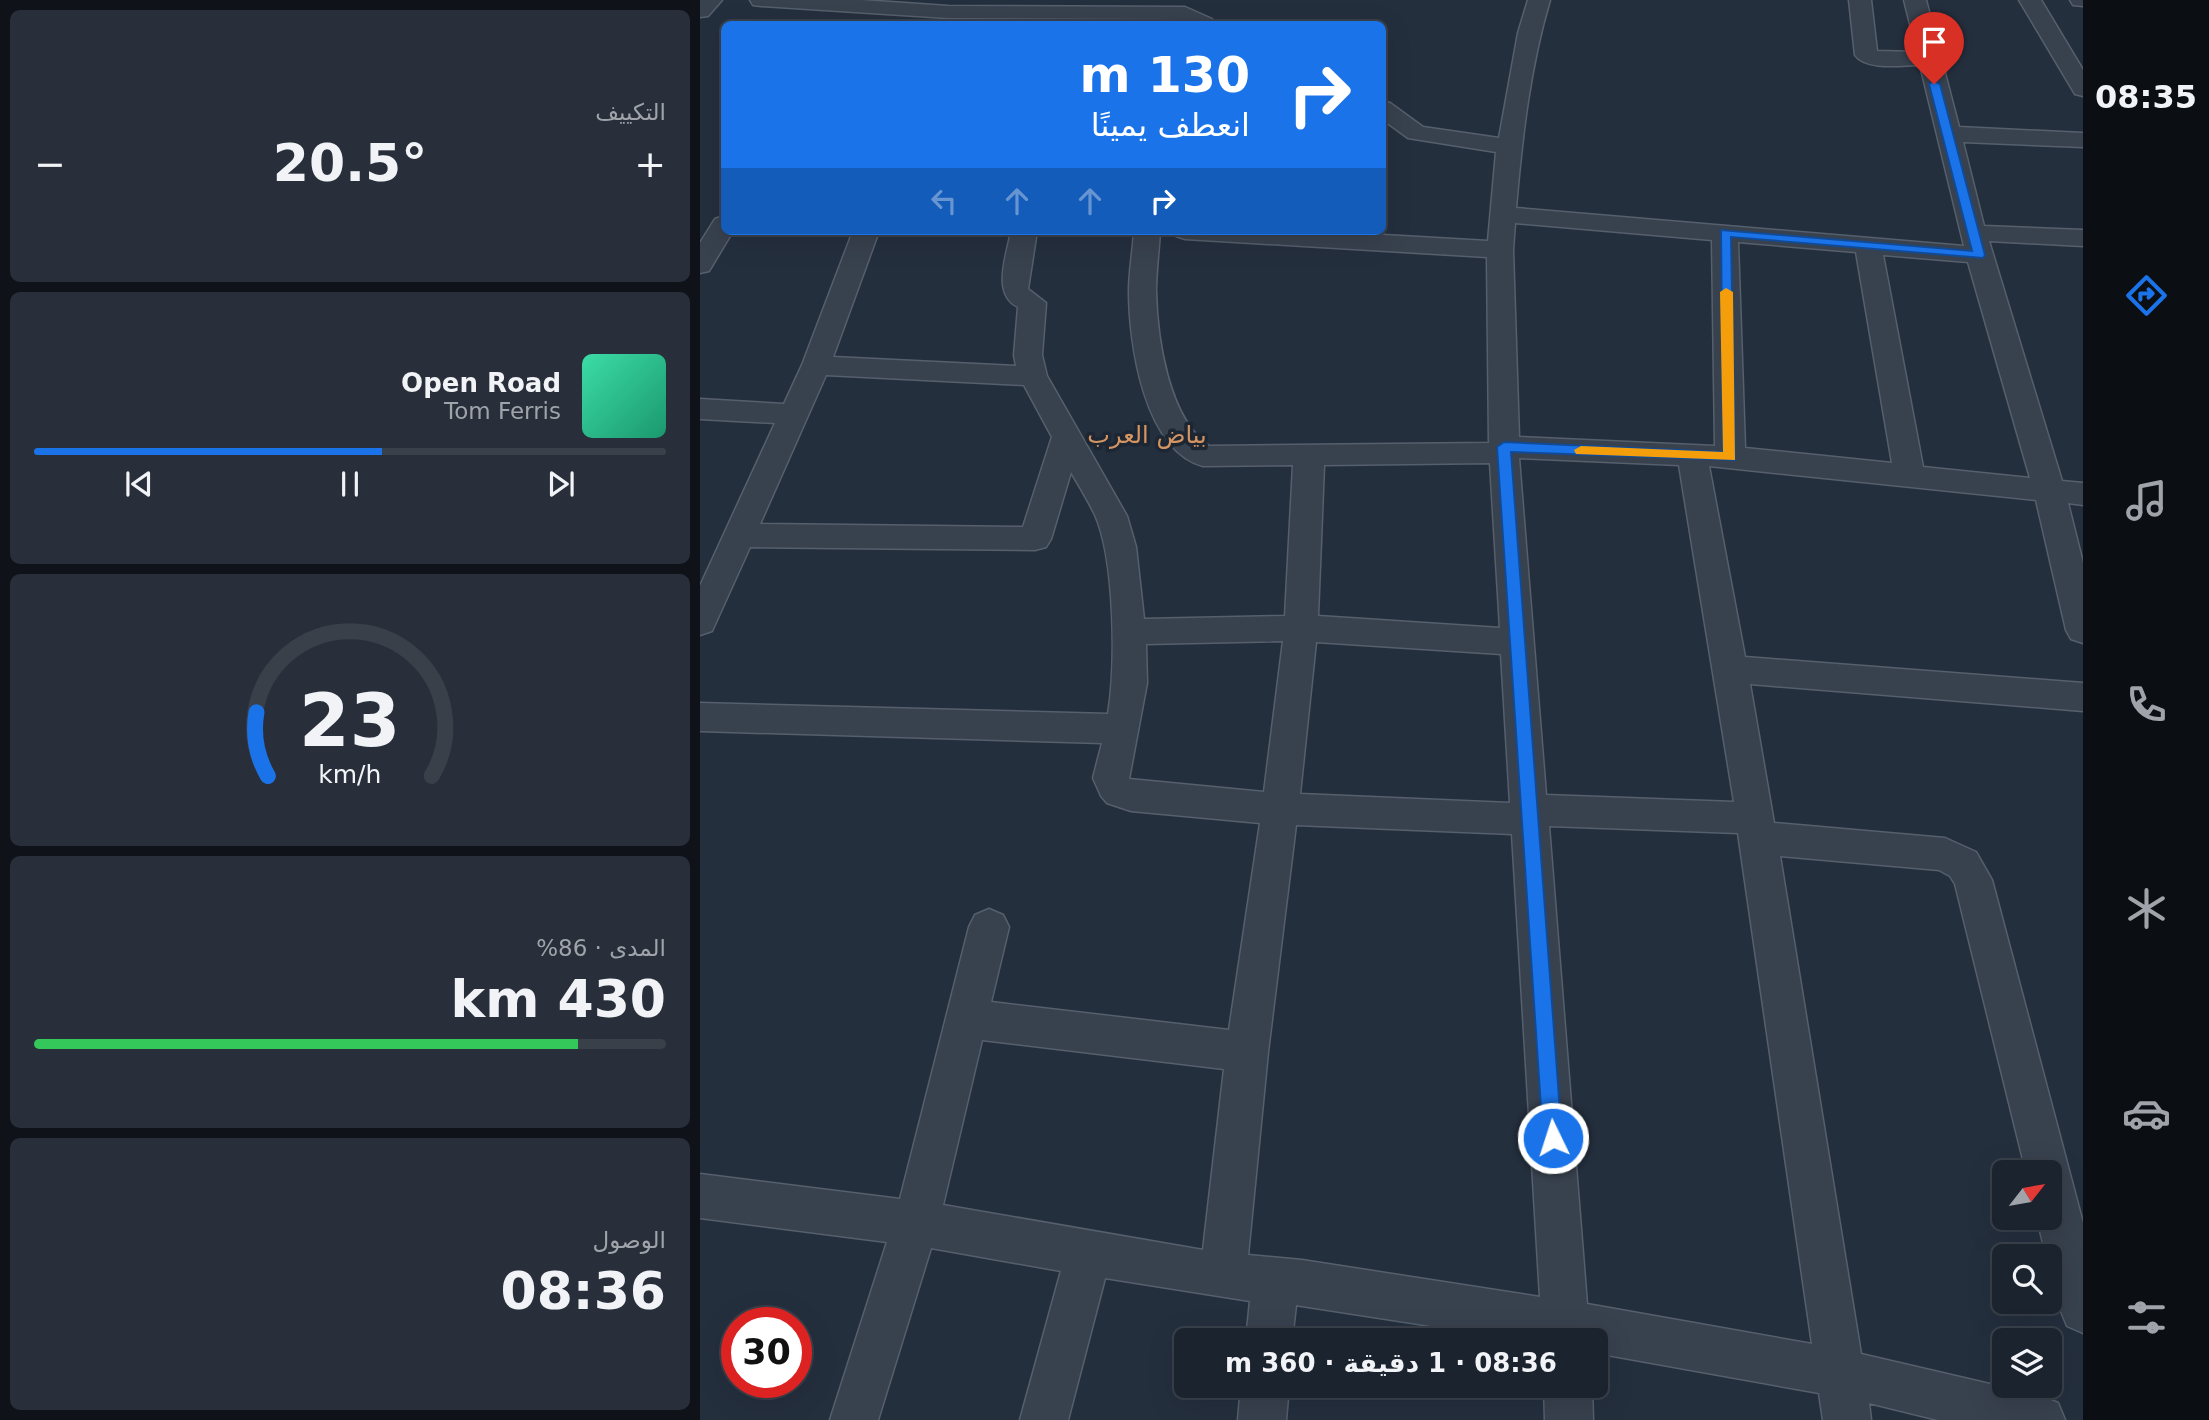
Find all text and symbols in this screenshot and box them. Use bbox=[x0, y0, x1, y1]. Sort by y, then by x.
pin bbox=[1904, 12.0, 1964, 84]
icon: arrive bbox=[1915, 23, 1953, 61]
text: 130 m bbox=[1080, 47, 1250, 104]
icon: right bbox=[1274, 49, 1365, 140]
text: 08:35 bbox=[2095, 78, 2197, 116]
text: التكييف bbox=[595, 99, 666, 125]
text: انعطف يمينًا bbox=[1091, 106, 1250, 144]
text: 20.5° bbox=[273, 133, 427, 193]
text: − bbox=[34, 142, 66, 186]
text: + bbox=[634, 142, 666, 186]
icon: left bbox=[925, 182, 963, 220]
icon: ahead bbox=[998, 182, 1036, 220]
icon: ahead bbox=[1071, 182, 1109, 220]
icon: right bbox=[1144, 182, 1182, 220]
icon: directions bbox=[2122, 271, 2171, 320]
text: Open Road bbox=[401, 368, 561, 398]
text: Tom Ferris bbox=[444, 398, 561, 424]
district label: بياض العرب bbox=[1087, 421, 1207, 449]
icon: previous bbox=[120, 465, 158, 503]
icon: pause bbox=[331, 465, 369, 503]
icon: next bbox=[542, 465, 580, 503]
icon: music bbox=[2122, 476, 2171, 525]
text: 23 bbox=[299, 678, 401, 763]
icon: phone bbox=[2122, 680, 2171, 729]
text: km/h bbox=[318, 760, 382, 789]
icon: climate bbox=[2122, 884, 2171, 933]
text: المدى · 86% bbox=[536, 935, 666, 961]
text: 430 km bbox=[451, 969, 666, 1029]
icon: car bbox=[2122, 1089, 2171, 1138]
position arrow bbox=[1516, 1101, 1590, 1175]
north arrow bbox=[1992, 1160, 2062, 1230]
map controls bbox=[1992, 1160, 2062, 1398]
text: الوصول bbox=[593, 1227, 666, 1253]
button: search bbox=[1992, 1244, 2062, 1314]
text: 08:36 bbox=[500, 1261, 666, 1321]
icon: filters bbox=[2122, 1293, 2171, 1342]
speed limit sign: 30 bbox=[721, 1307, 812, 1398]
button: layers bbox=[1992, 1328, 2062, 1398]
text: 08:36 · 1 دقيقة · 360 m bbox=[1225, 1348, 1557, 1378]

